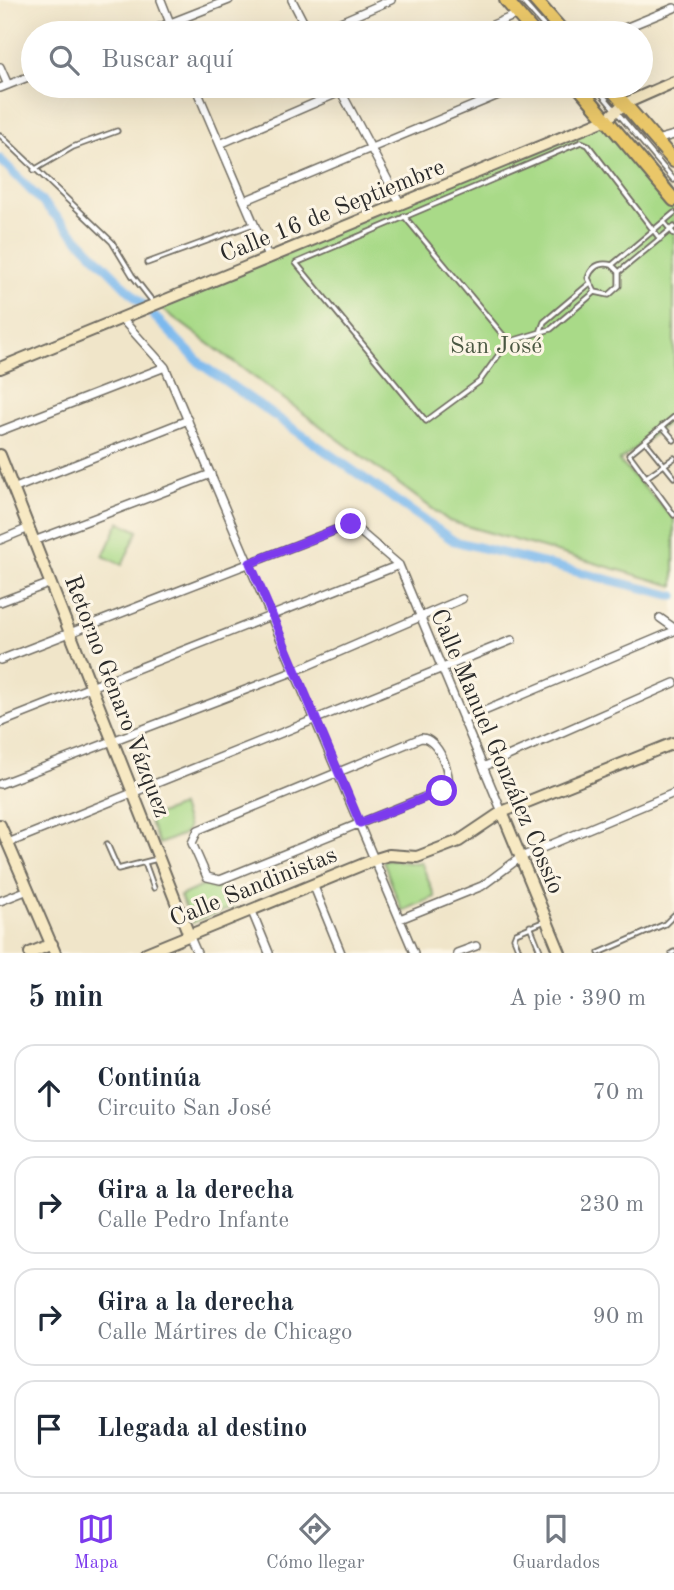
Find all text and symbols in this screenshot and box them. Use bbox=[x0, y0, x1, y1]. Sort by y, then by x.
search box bbox=[21, 21, 653, 98]
icon: search bbox=[45, 41, 83, 79]
text: Buscar aquí bbox=[101, 47, 233, 73]
street label: Calle 16 de Septiembre bbox=[217, 156, 449, 268]
park label: San José bbox=[450, 335, 542, 359]
route end bbox=[335, 508, 366, 539]
street label: Retorno Genaro Vázquez bbox=[59, 572, 173, 821]
street label: Calle Manuel González Cossío bbox=[425, 606, 567, 898]
route start bbox=[426, 775, 457, 806]
street label: Calle Sandinistas bbox=[167, 843, 341, 932]
text: 5 min bbox=[28, 983, 103, 1013]
text: A pie · 390 m bbox=[509, 987, 646, 1010]
text: Continúa bbox=[97, 1066, 201, 1092]
icon: ahead bbox=[30, 1074, 68, 1112]
text: 70 m bbox=[593, 1081, 644, 1104]
text: Circuito San José bbox=[97, 1097, 271, 1120]
text: Gira a la derecha bbox=[97, 1178, 294, 1204]
icon: right bbox=[30, 1186, 68, 1224]
text: 230 m bbox=[579, 1193, 644, 1216]
text: Calle Pedro Infante bbox=[97, 1209, 289, 1232]
text: Gira a la derecha bbox=[97, 1290, 294, 1316]
icon: right bbox=[30, 1298, 68, 1336]
text: 90 m bbox=[593, 1305, 644, 1328]
text: Calle Mártires de Chicago bbox=[97, 1321, 352, 1344]
icon: arrive bbox=[30, 1410, 68, 1448]
text: Llegada al destino bbox=[97, 1416, 307, 1442]
tab: Mapa bbox=[74, 1510, 118, 1575]
tab: Cómo llegar bbox=[266, 1510, 365, 1575]
tab: Guardados bbox=[512, 1510, 600, 1575]

